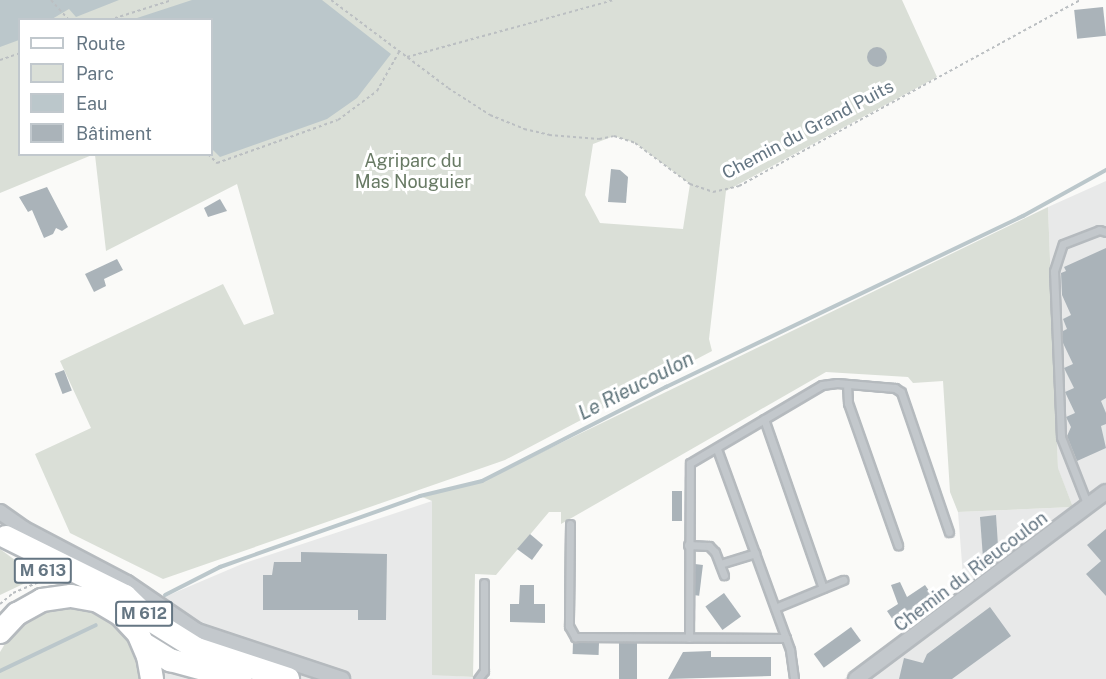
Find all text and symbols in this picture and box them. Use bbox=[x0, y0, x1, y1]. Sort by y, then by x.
legend bbox=[18, 18, 213, 156]
text: Route bbox=[76, 33, 125, 54]
text: Parc bbox=[76, 63, 114, 84]
street label: Chemin du Grand Puits bbox=[718, 76, 898, 184]
text: Eau bbox=[76, 93, 107, 114]
text: Bâtiment bbox=[76, 123, 152, 144]
park label: Agriparc du Mas Nouguier bbox=[355, 151, 471, 194]
water label: Le Rieucoulon bbox=[574, 347, 698, 425]
street label: Chemin du Rieucoulon bbox=[890, 507, 1052, 637]
road number: M 613 bbox=[13, 558, 73, 584]
road number: M 612 bbox=[114, 601, 174, 627]

